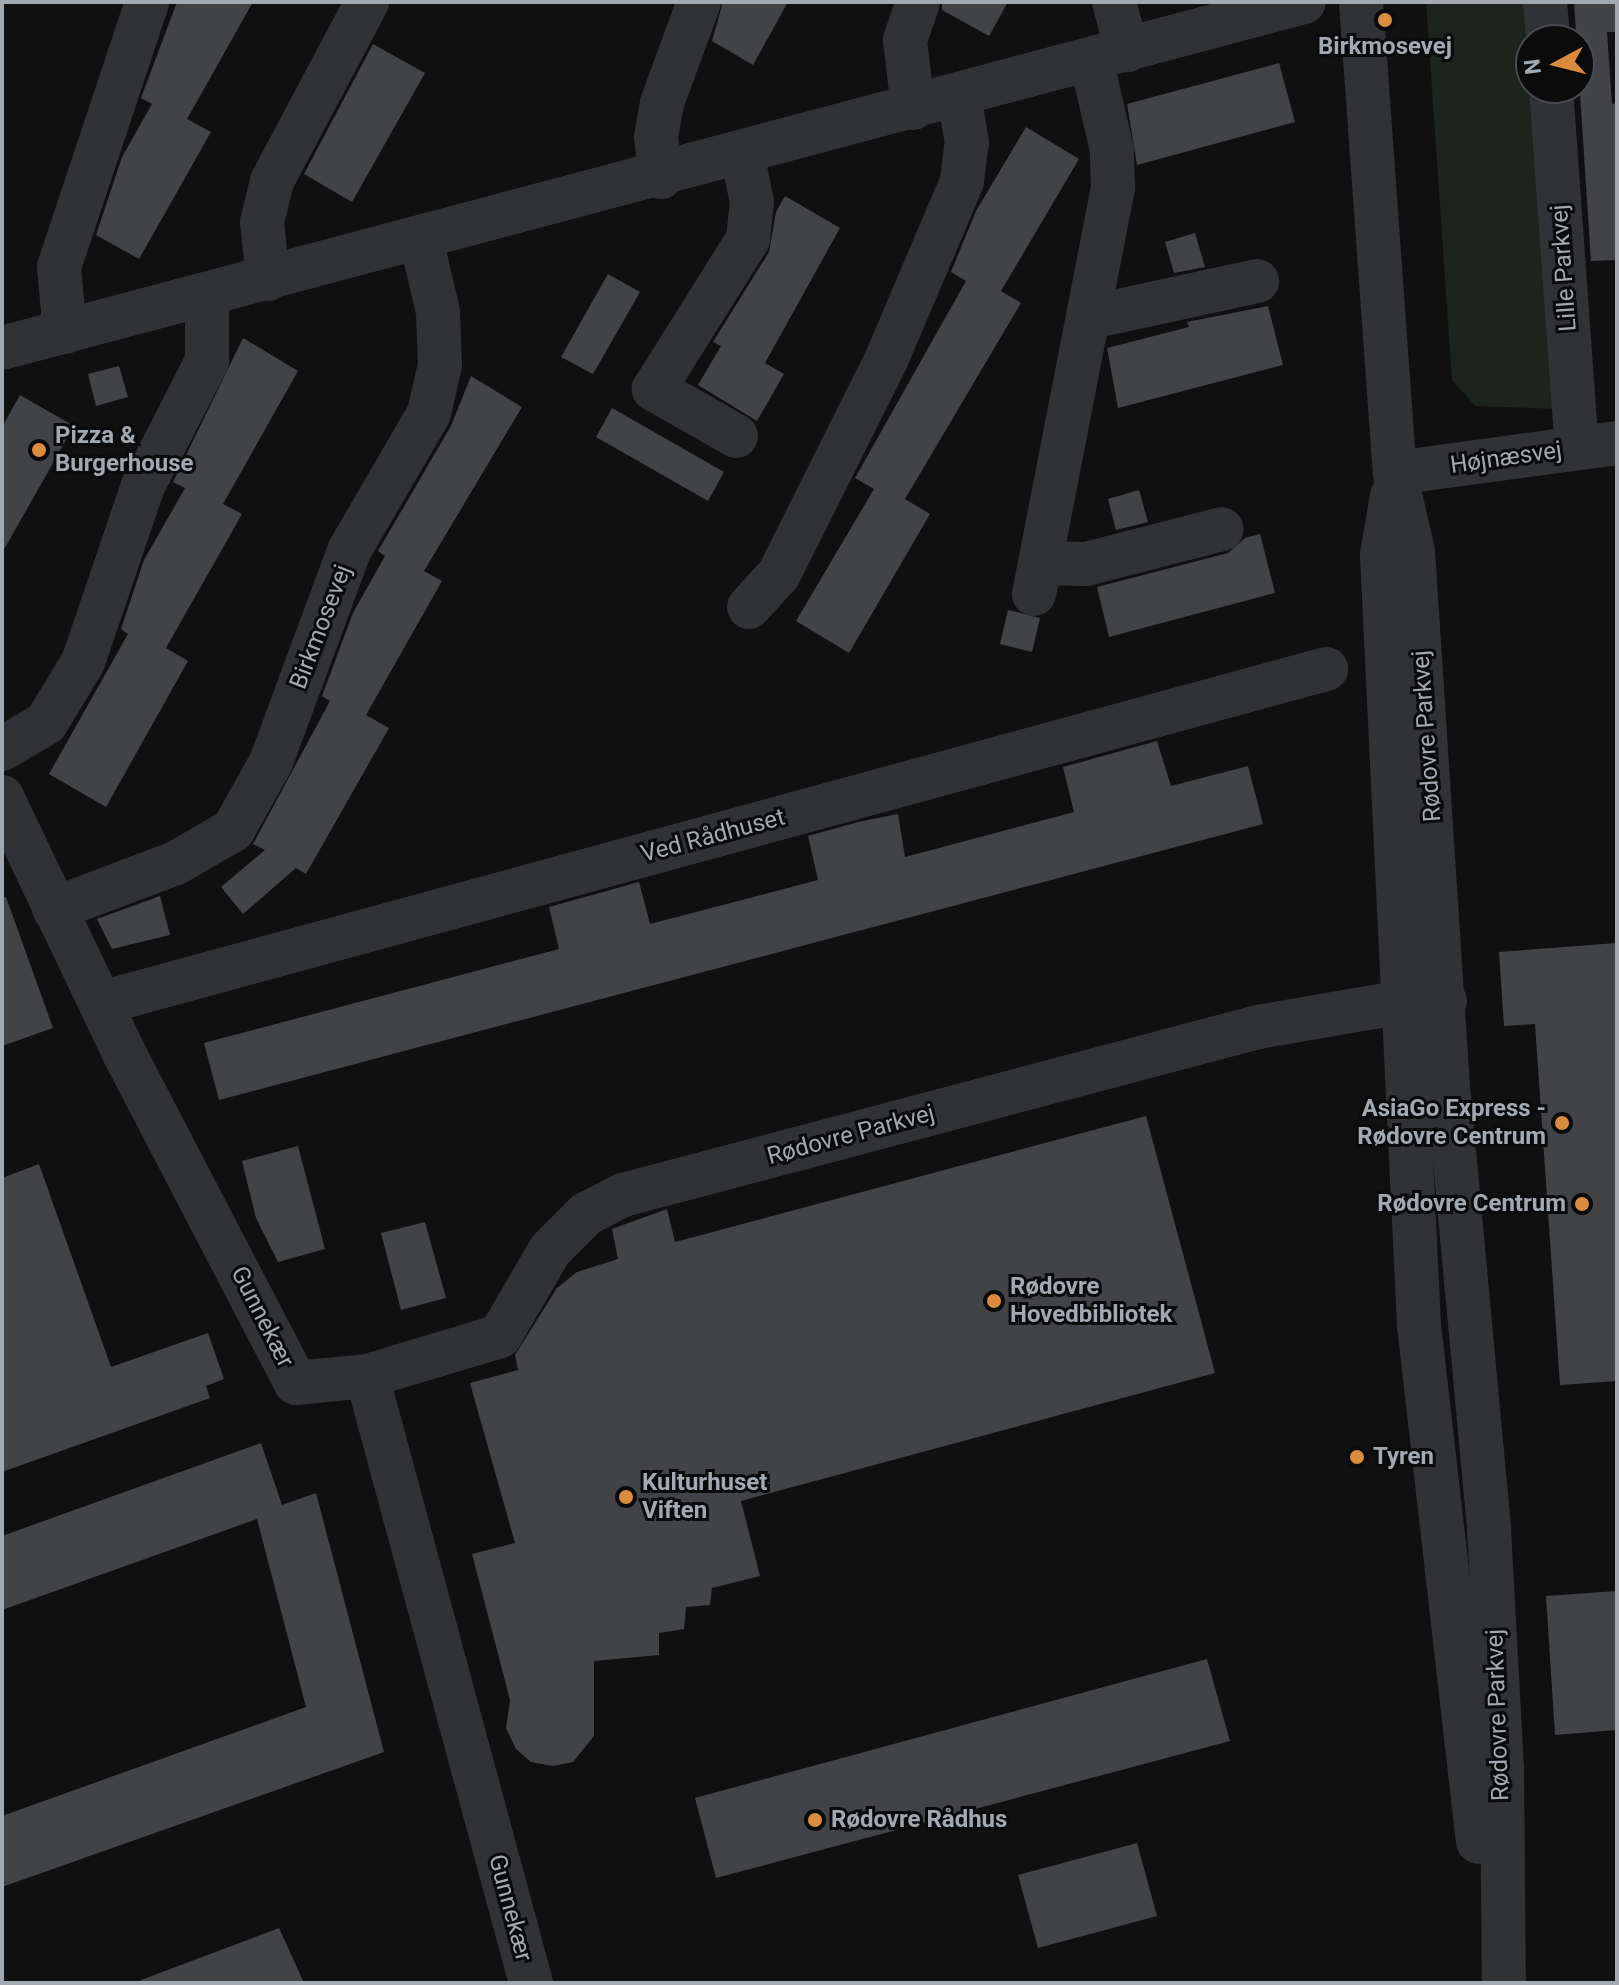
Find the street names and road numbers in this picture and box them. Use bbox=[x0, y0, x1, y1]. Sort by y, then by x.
street label: Lille Parkvej bbox=[1545, 203, 1583, 333]
street label: Højnæsvej bbox=[1448, 436, 1564, 480]
street label: Birkmosevej bbox=[284, 561, 358, 693]
street label: Rødovre Parkvej bbox=[1407, 649, 1447, 823]
street label: Ved Rådhuset bbox=[638, 803, 788, 869]
street label: Rødovre Parkvej bbox=[764, 1099, 938, 1171]
street label: Gunnekær bbox=[224, 1262, 300, 1372]
street label: Rødovre Parkvej bbox=[1481, 1629, 1515, 1801]
street label: Gunnekær bbox=[482, 1851, 538, 1965]

